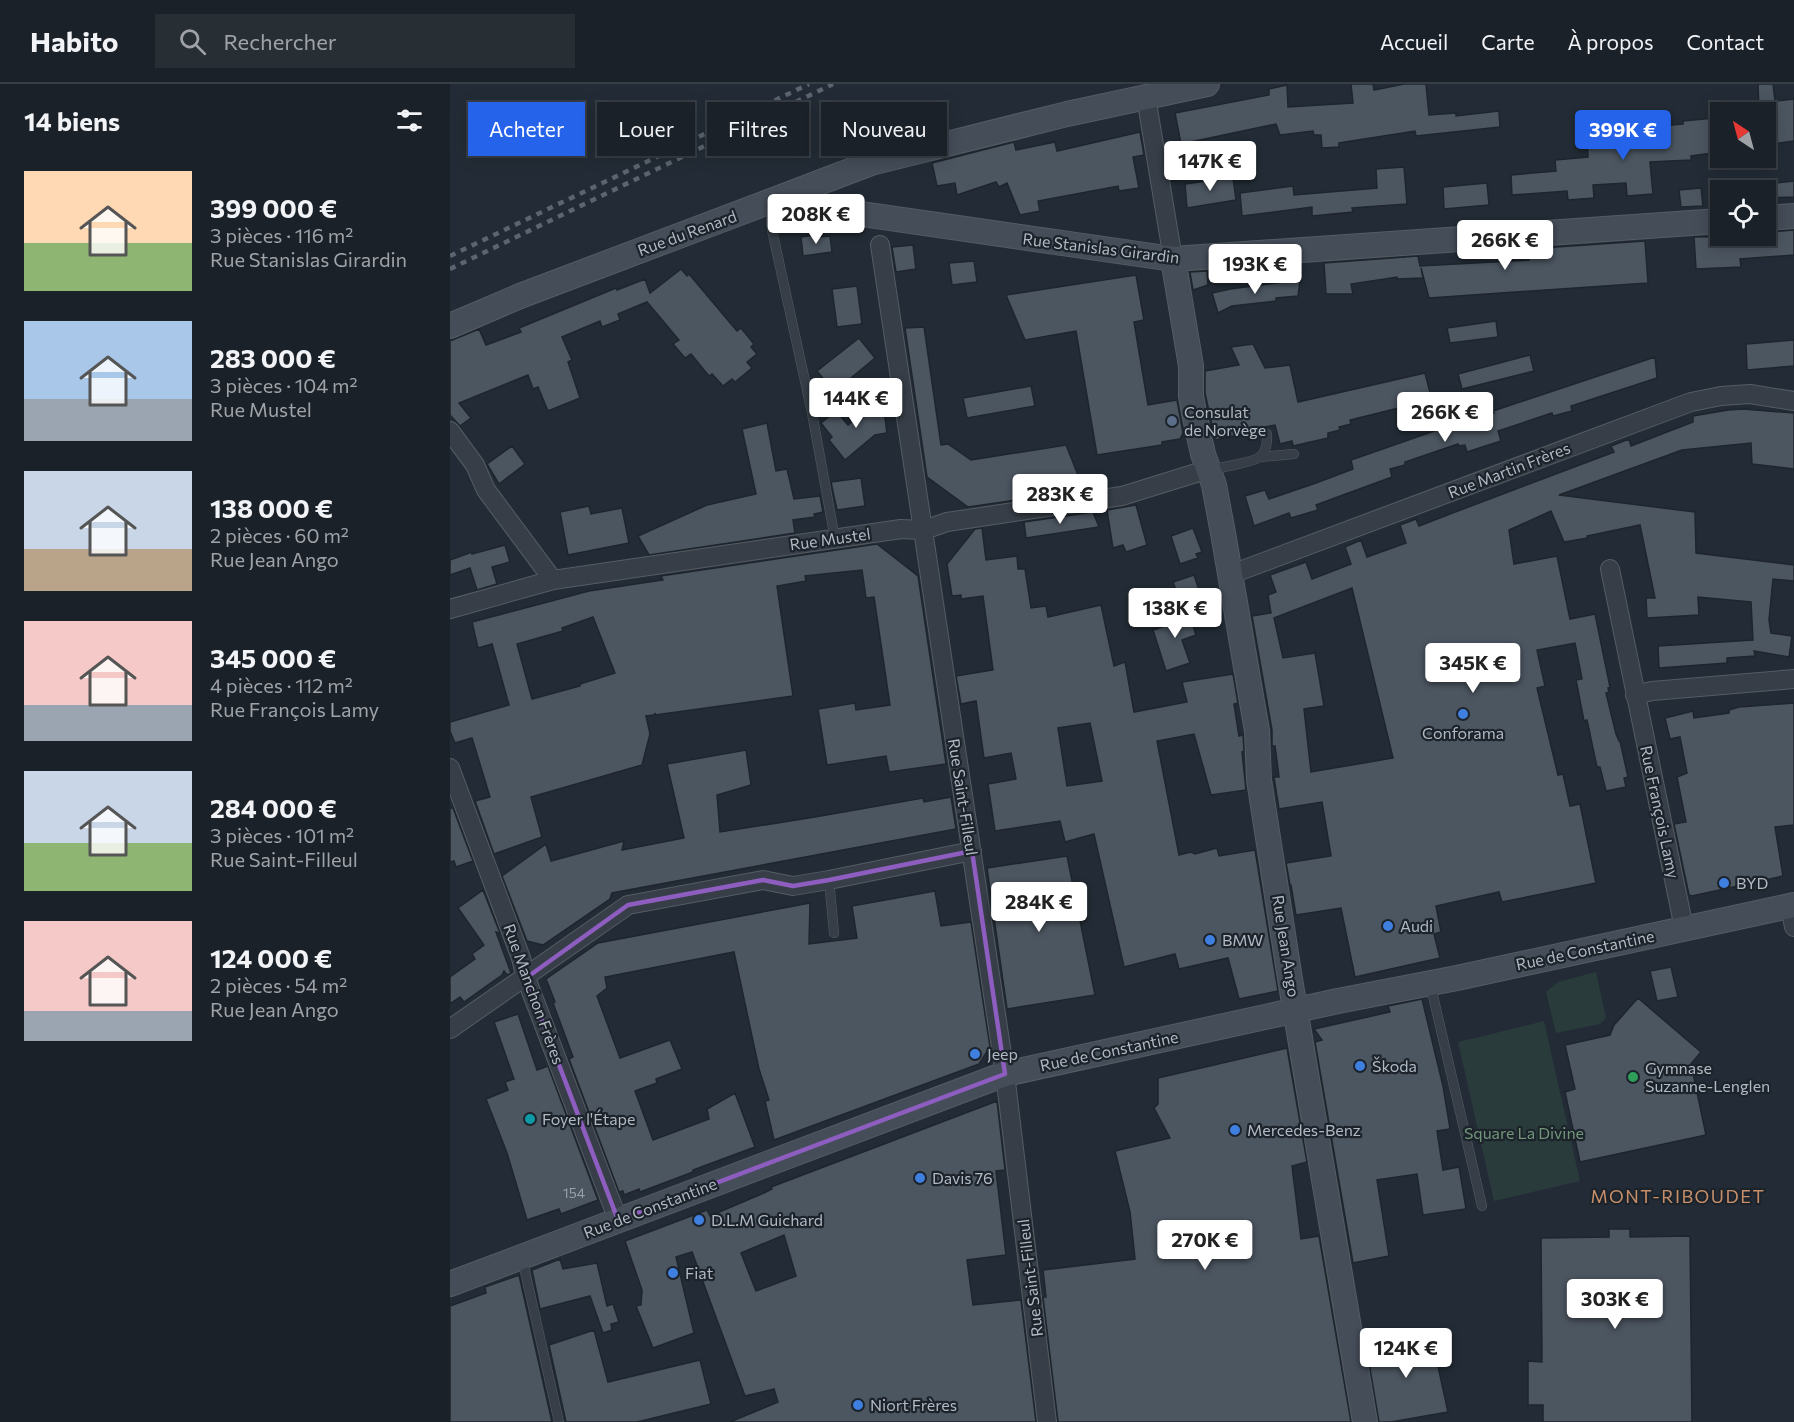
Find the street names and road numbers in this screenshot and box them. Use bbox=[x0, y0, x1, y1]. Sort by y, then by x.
street label: Rue du Renard bbox=[635, 206, 739, 259]
street label: Rue Stanislas Girardin bbox=[1022, 228, 1180, 267]
street label: Rue Martin Frères bbox=[1445, 438, 1573, 502]
street label: Rue Mustel bbox=[788, 523, 872, 554]
street label: Rue Saint-Filleul bbox=[945, 737, 982, 857]
street label: Rue François Lamy bbox=[1637, 744, 1684, 880]
street label: Rue Jean Ango bbox=[1269, 894, 1304, 998]
street label: Rue Manchon Frères bbox=[500, 921, 569, 1067]
street label: Rue de Constantine bbox=[1514, 926, 1656, 973]
street label: Rue de Constantine bbox=[1038, 1027, 1180, 1074]
street label: Rue de Constantine bbox=[581, 1173, 719, 1242]
street label: Rue Saint-Filleul bbox=[1013, 1218, 1046, 1338]

